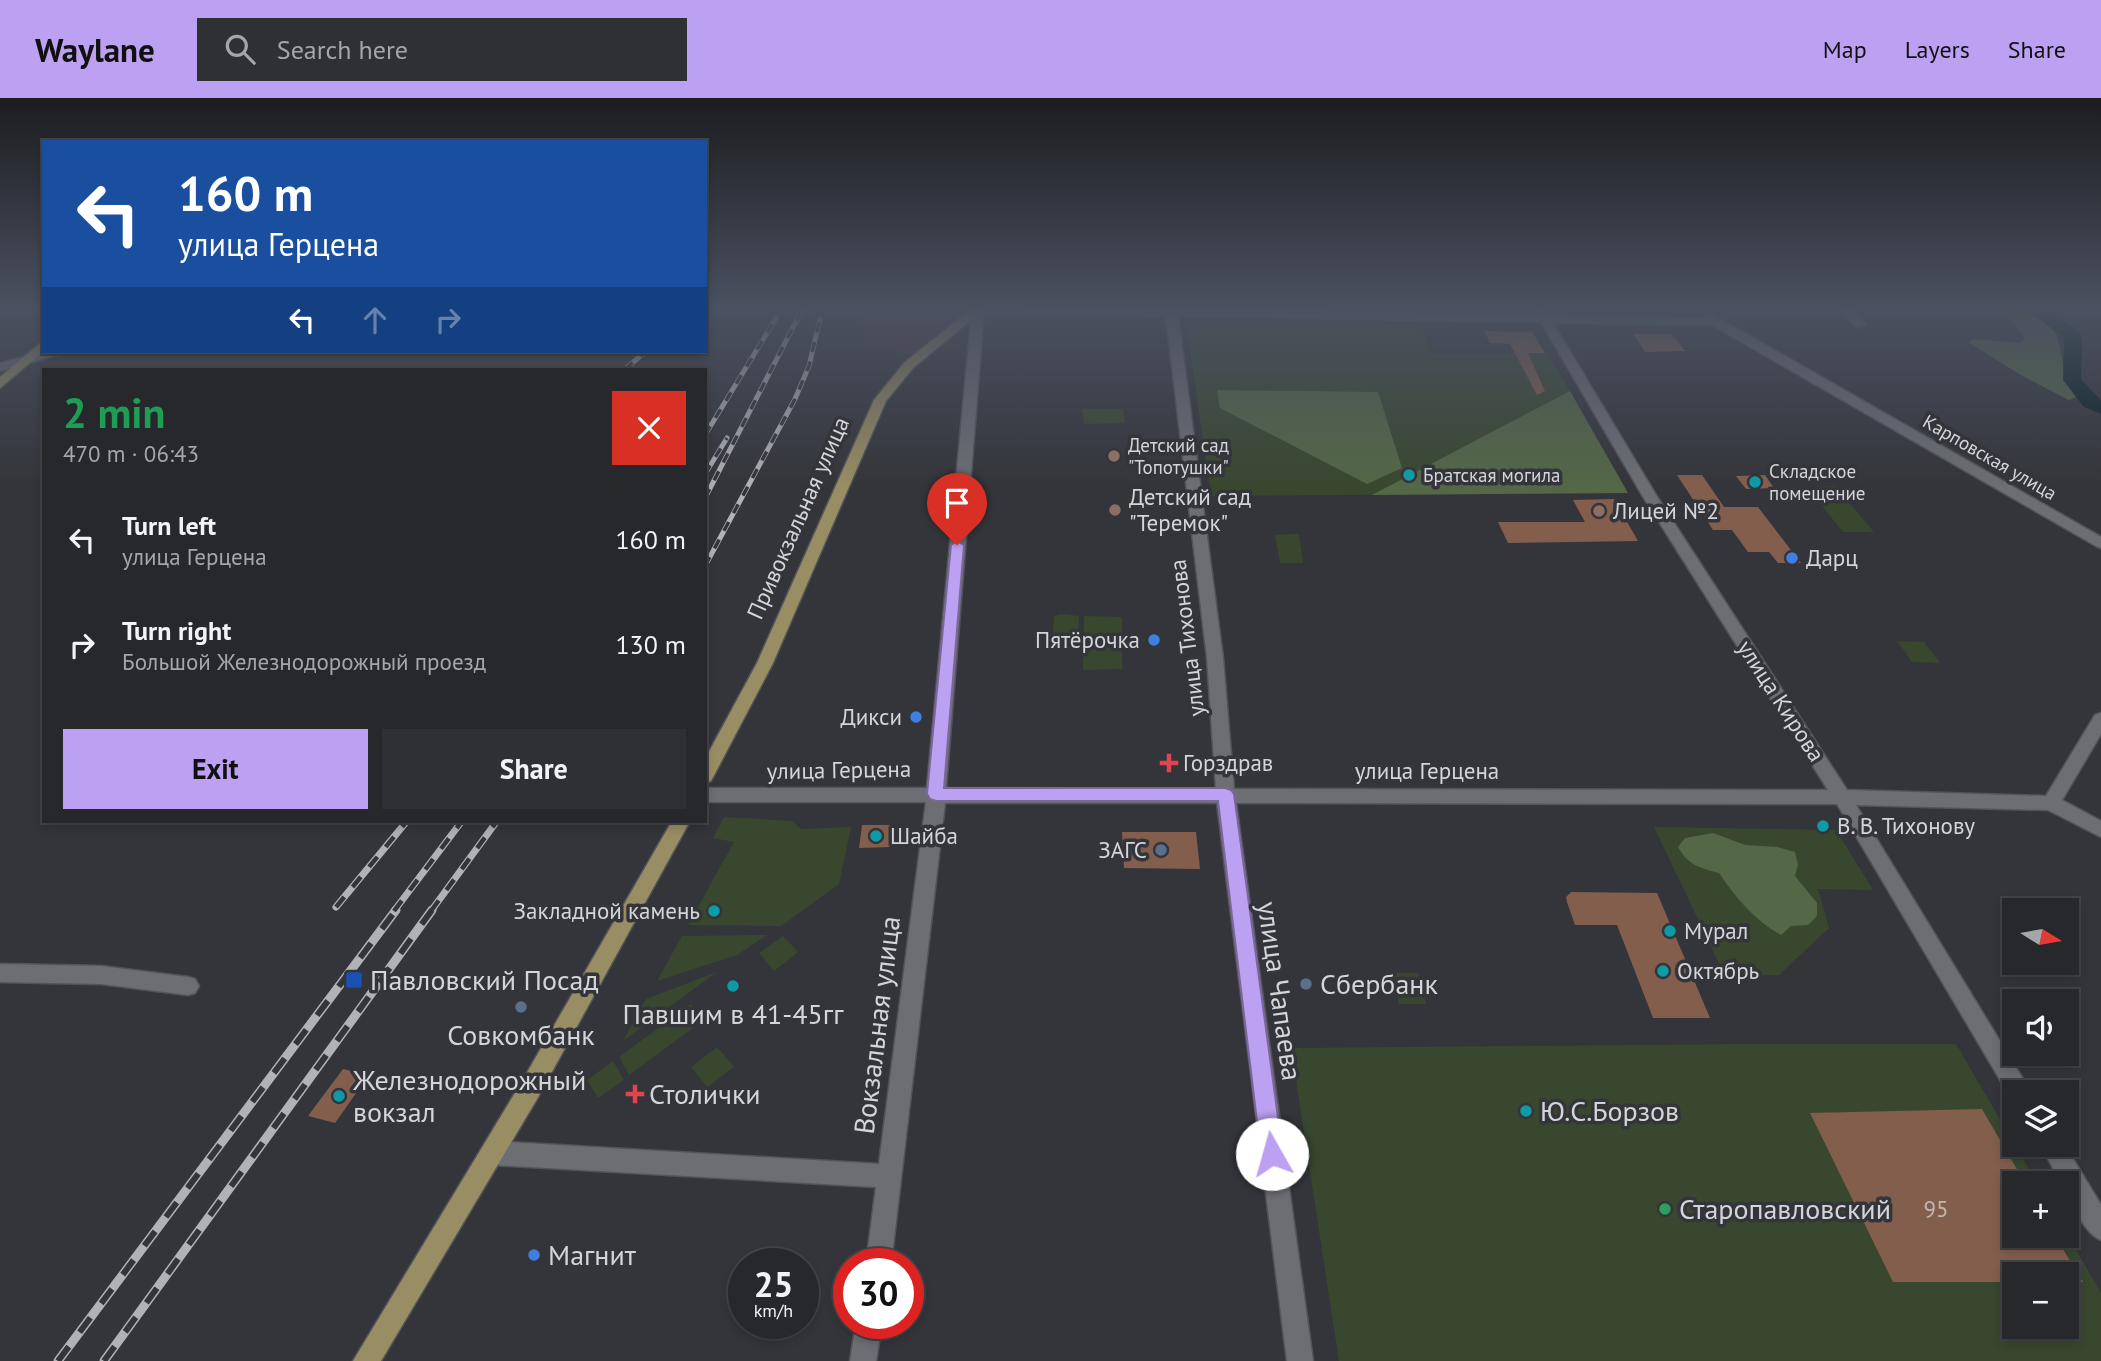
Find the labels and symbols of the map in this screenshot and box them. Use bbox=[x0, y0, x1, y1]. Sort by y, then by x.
street label: Карповская улица bbox=[1919, 409, 2061, 505]
street label: Привокзальная улица bbox=[740, 412, 855, 623]
place label: Детский сад "Топотушки" bbox=[1128, 433, 1229, 479]
marker: Детский сад "Топотушки" bbox=[1106, 448, 1122, 464]
place label: Складское помещение bbox=[1769, 459, 1866, 505]
place label: Братская могила bbox=[1423, 463, 1560, 487]
marker: Братская могила bbox=[1401, 467, 1417, 483]
pin bbox=[927, 473, 987, 545]
marker: Складское помещение bbox=[1747, 474, 1763, 490]
place label: Детский сад "Теремок" bbox=[1129, 482, 1251, 537]
place label: Лицей №2 bbox=[1612, 496, 1719, 525]
marker: Детский сад "Теремок" bbox=[1107, 502, 1123, 518]
marker: Лицей №2 bbox=[1591, 503, 1607, 519]
place label: Дарц bbox=[1806, 543, 1858, 572]
marker: Дарц bbox=[1784, 550, 1800, 566]
street label: улица Тихонова bbox=[1162, 558, 1211, 718]
place label: Пятёрочка bbox=[1035, 625, 1140, 654]
marker: Пятёрочка bbox=[1146, 632, 1162, 648]
street label: улица Кирова bbox=[1731, 635, 1831, 767]
place label: Дикси bbox=[840, 702, 902, 731]
marker: Дикси bbox=[908, 709, 924, 725]
place label: Горздрав bbox=[1183, 748, 1273, 777]
street label: улица Герцена bbox=[766, 754, 912, 785]
marker: Горздрав bbox=[1161, 755, 1177, 771]
street label: улица Герцена bbox=[1355, 756, 1499, 785]
place label: В. В. Тихонову bbox=[1837, 811, 1975, 840]
marker: В. В. Тихонову bbox=[1815, 818, 1831, 834]
place label: Шайба bbox=[890, 821, 958, 850]
marker: Шайба bbox=[868, 828, 884, 844]
place label: ЗАГС bbox=[1098, 835, 1147, 864]
marker: ЗАГС bbox=[1153, 842, 1169, 858]
place label: Закладной камень bbox=[514, 896, 700, 925]
north arrow bbox=[2002, 898, 2079, 975]
street label: улица Чапаева bbox=[1250, 899, 1311, 1083]
marker: Закладной камень bbox=[706, 903, 722, 919]
street label: Вокзальная улица bbox=[845, 914, 908, 1136]
place label: Мурал bbox=[1684, 916, 1748, 945]
marker: Мурал bbox=[1662, 923, 1678, 939]
place label: Октябрь bbox=[1677, 956, 1759, 985]
place label: Павловский Посад bbox=[370, 961, 599, 998]
marker: Октябрь bbox=[1655, 963, 1671, 979]
place label: Сбербанк bbox=[1320, 965, 1438, 1002]
marker: Павловский Посад bbox=[344, 970, 364, 990]
marker: Сбербанк bbox=[1298, 976, 1314, 992]
marker: Павшим в 41-45гг bbox=[725, 978, 741, 994]
place label: Павшим в 41-45гг bbox=[623, 995, 844, 1032]
marker: Совкомбанк bbox=[513, 999, 529, 1015]
place label: Совкомбанк bbox=[447, 1016, 595, 1053]
place label: Железнодорожный вокзал bbox=[352, 1061, 586, 1130]
place label: Столички bbox=[649, 1075, 761, 1112]
marker: Столички bbox=[627, 1086, 643, 1102]
marker: Железнодорожный вокзал bbox=[331, 1088, 347, 1104]
place label: Ю.С.Борзов bbox=[1540, 1092, 1679, 1129]
marker: Ю.С.Борзов bbox=[1518, 1103, 1534, 1119]
position arrow bbox=[1235, 1117, 1309, 1191]
place label: Старопавловский bbox=[1679, 1190, 1891, 1227]
house number: 95 bbox=[1923, 1194, 1949, 1223]
marker: Старопавловский bbox=[1657, 1201, 1673, 1217]
place label: Магнит bbox=[548, 1236, 637, 1273]
marker: Магнит bbox=[526, 1247, 542, 1263]
speed limit sign: 30 bbox=[833, 1248, 924, 1339]

